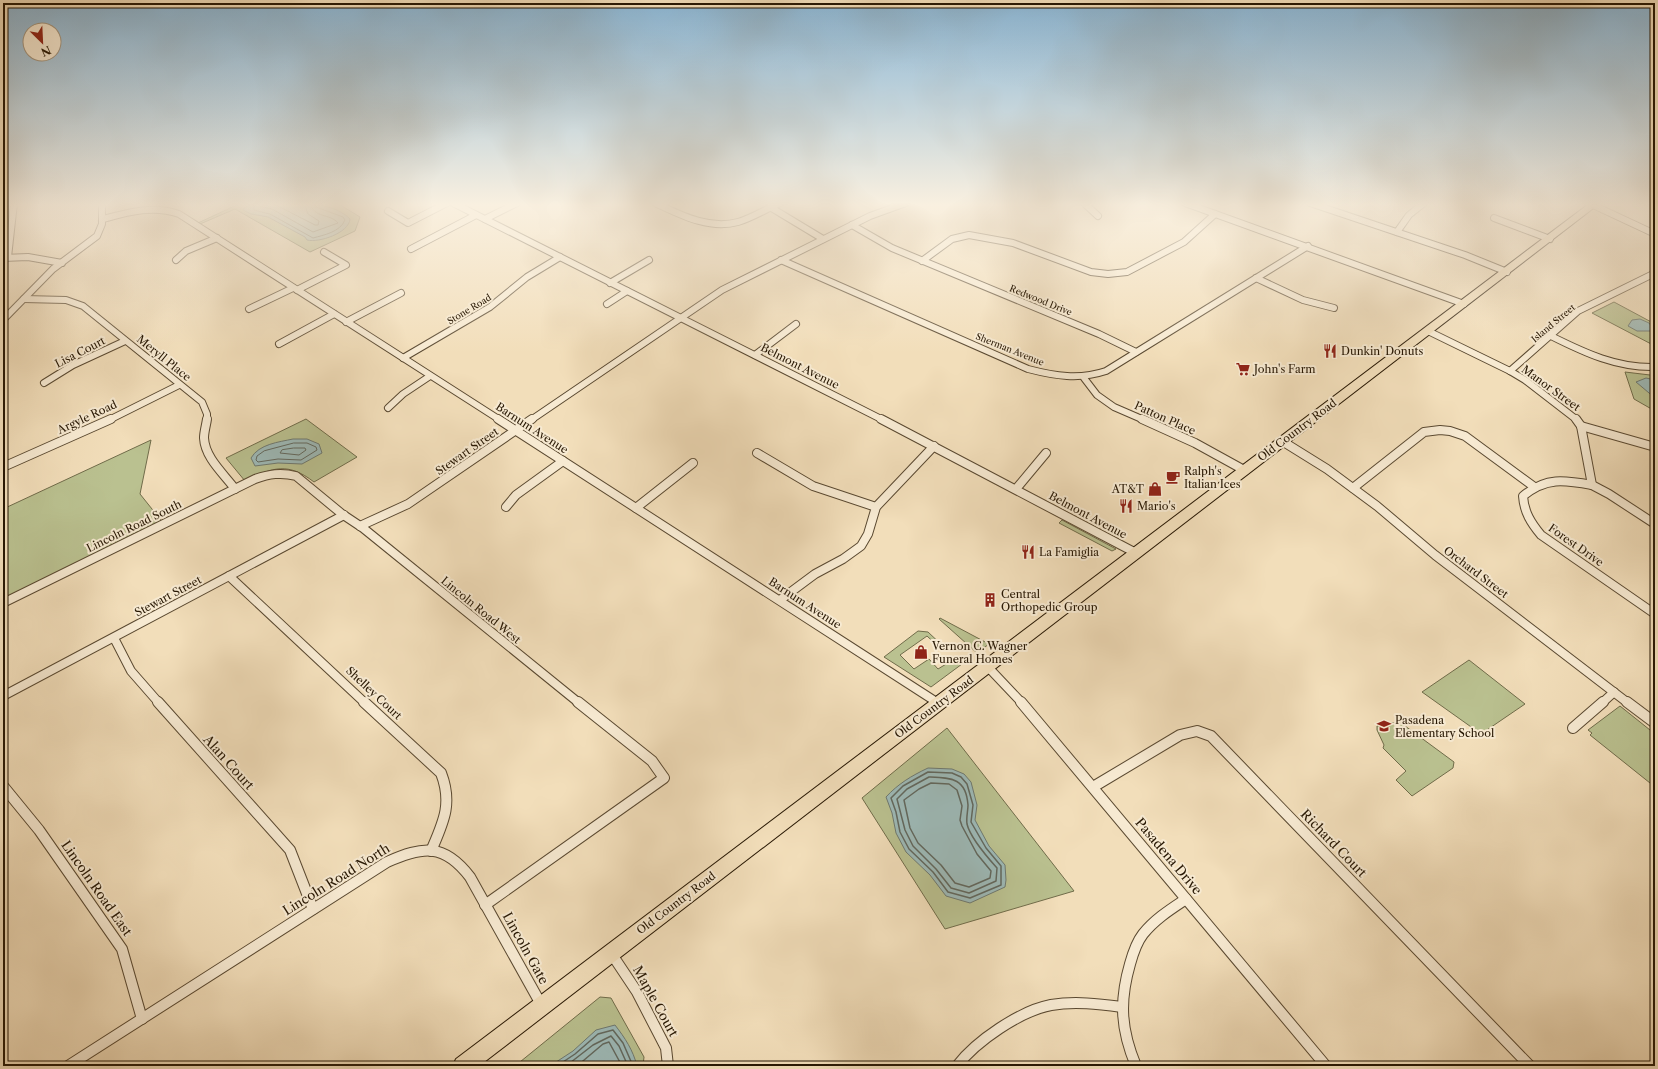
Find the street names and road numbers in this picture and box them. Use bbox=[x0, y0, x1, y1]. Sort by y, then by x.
street label: Redwood Drive bbox=[1008, 282, 1074, 318]
street label: Stone Road bbox=[445, 291, 493, 326]
street label: Island Street bbox=[1529, 301, 1578, 344]
street label: Sherman Avenue bbox=[974, 330, 1046, 368]
street label: Meryll Place bbox=[134, 332, 194, 384]
street label: Lisa Court bbox=[53, 333, 108, 371]
street label: Belmont Avenue bbox=[758, 340, 842, 392]
street label: Manor Street bbox=[1519, 362, 1583, 414]
street label: Old Country Road bbox=[1255, 396, 1339, 464]
street label: Argyle Road bbox=[54, 397, 119, 437]
street label: Patton Place bbox=[1132, 398, 1198, 438]
street label: Barnum Avenue bbox=[493, 399, 571, 457]
street label: Stewart Street bbox=[433, 424, 501, 478]
street label: Belmont Avenue bbox=[1047, 489, 1129, 541]
street label: Lincoln Road South bbox=[84, 497, 184, 555]
street label: Forest Drive bbox=[1546, 521, 1606, 569]
street label: Orchard Street bbox=[1441, 543, 1511, 601]
street label: Stewart Street bbox=[132, 572, 204, 619]
street label: Lincoln Road West bbox=[438, 574, 524, 647]
street label: Barnum Avenue bbox=[766, 574, 844, 632]
street label: Shelley Court bbox=[343, 664, 405, 723]
street label: Old Country Road bbox=[892, 673, 976, 741]
street label: Alan Court bbox=[200, 731, 258, 793]
street label: Richard Court bbox=[1298, 806, 1371, 881]
street label: Pasadena Drive bbox=[1132, 814, 1206, 898]
street label: Lincoln Road East bbox=[58, 837, 136, 939]
street label: Lincoln Road North bbox=[280, 840, 392, 918]
street label: Old Country Road bbox=[634, 869, 718, 937]
street label: Lincoln Gate bbox=[500, 909, 552, 987]
street label: Maple Court bbox=[630, 963, 682, 1040]

